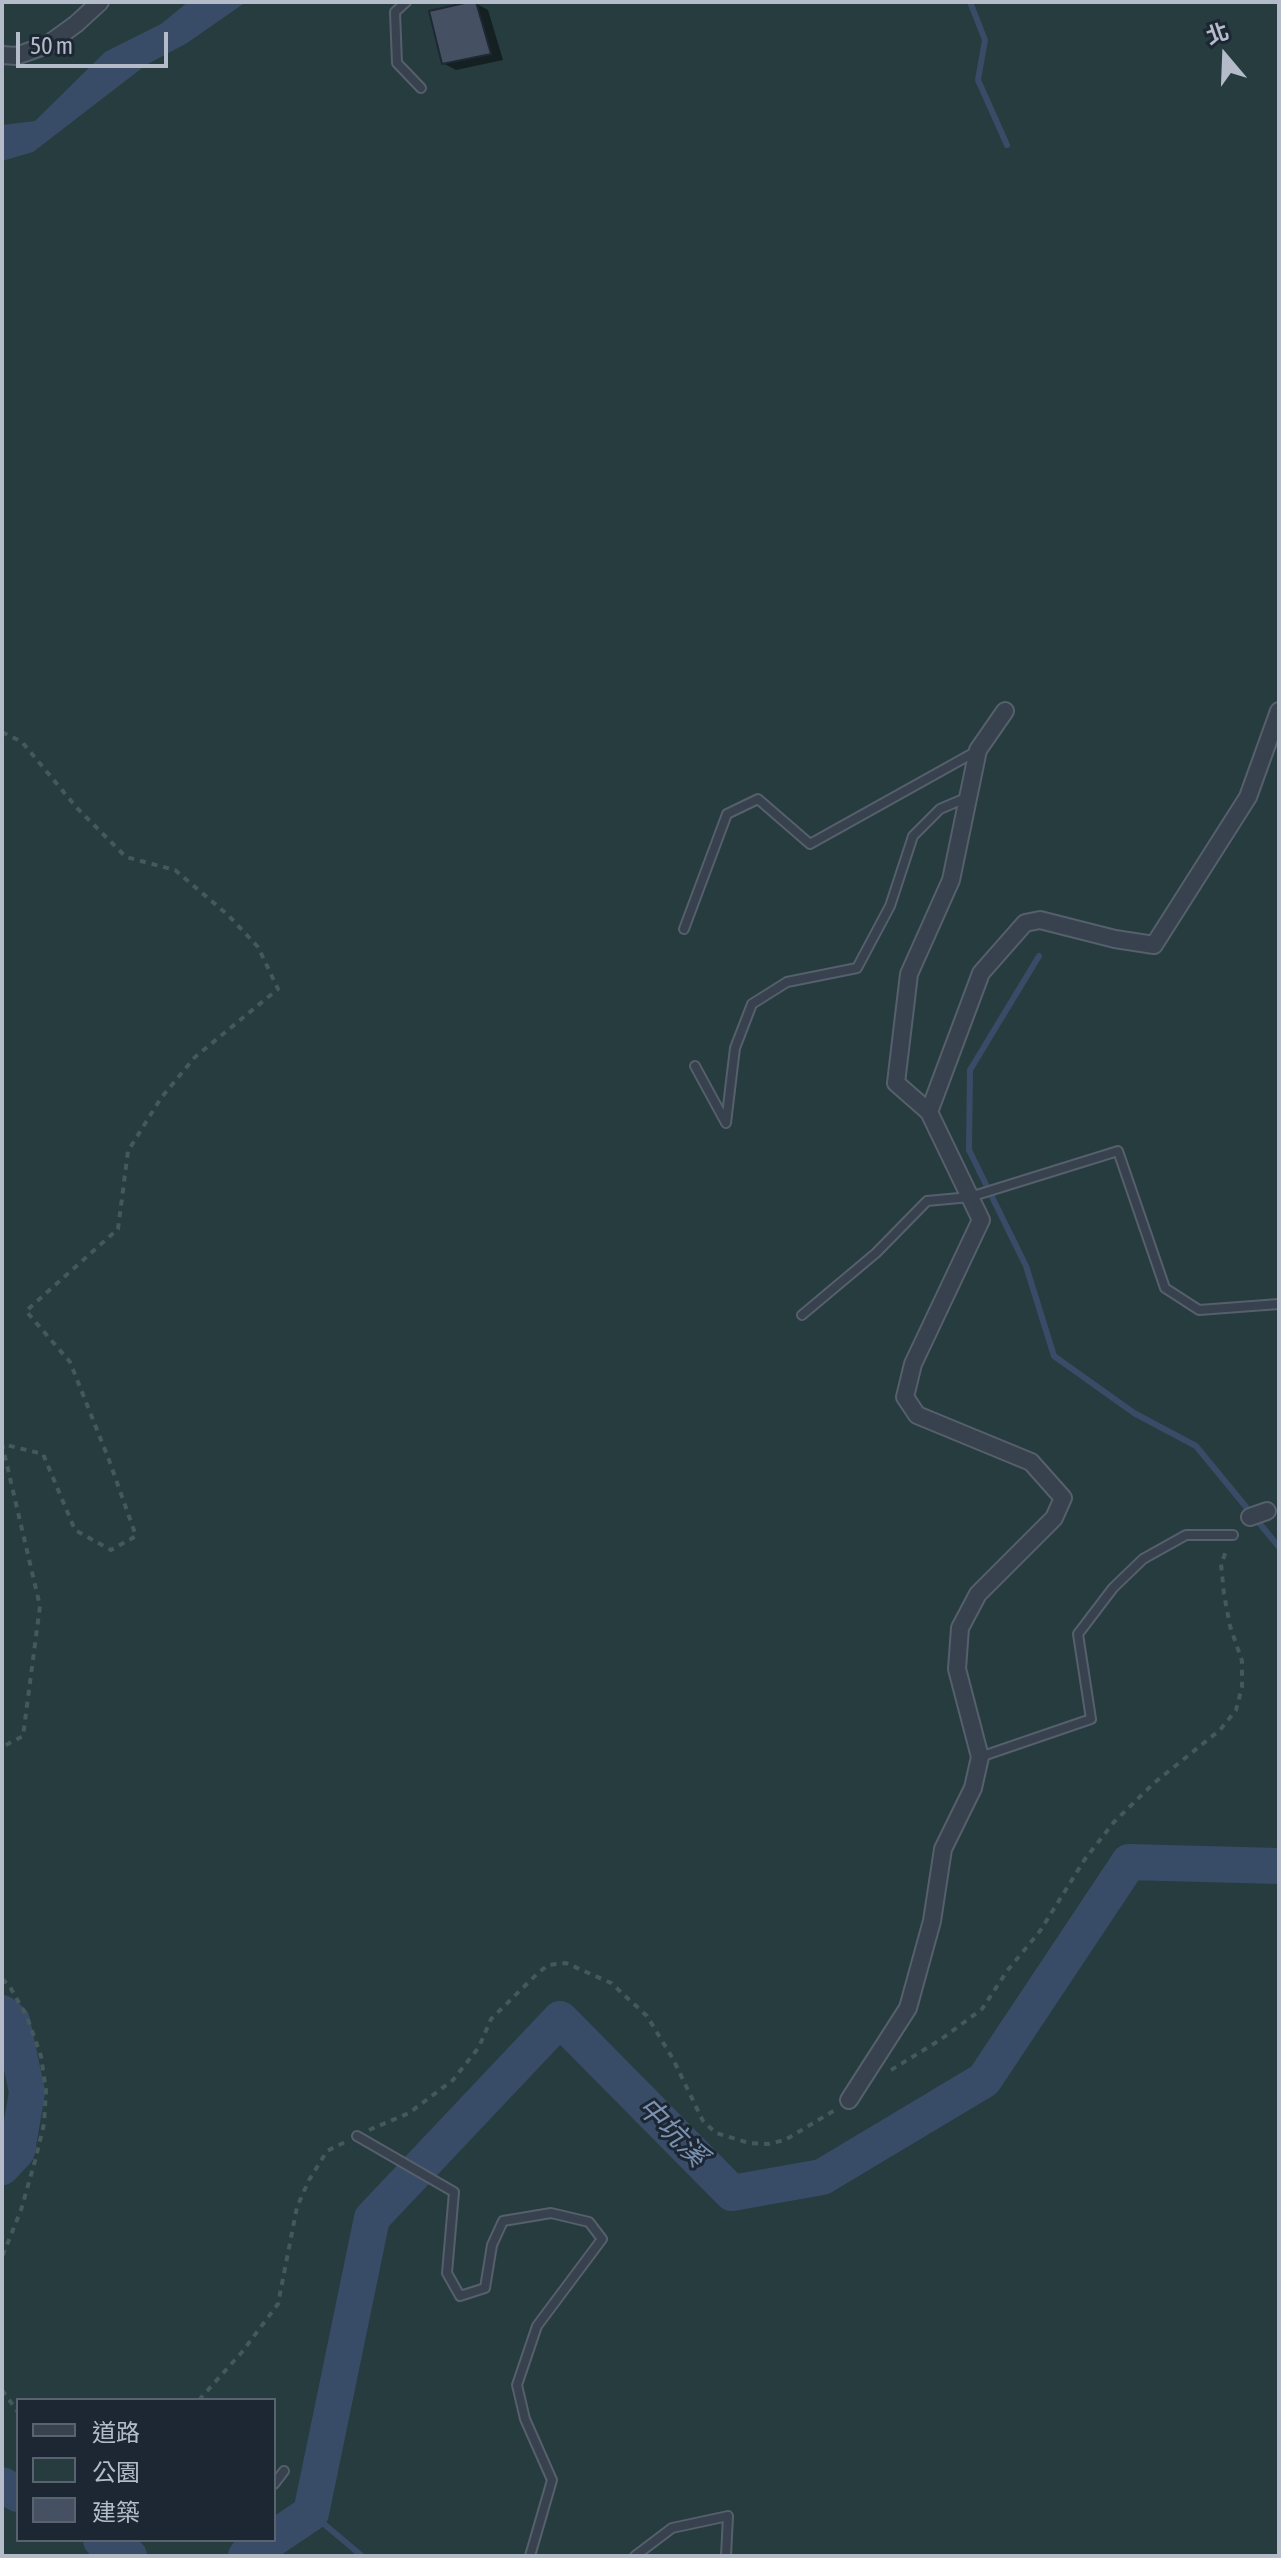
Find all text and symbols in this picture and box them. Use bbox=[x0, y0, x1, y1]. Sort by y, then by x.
scale bar bbox=[20, 16, 172, 66]
north arrow bbox=[1185, 16, 1265, 96]
text: 北 bbox=[1203, 17, 1232, 49]
text: 50 m bbox=[30, 32, 73, 59]
water label: 中坑溪 bbox=[630, 2090, 714, 2174]
legend bbox=[16, 2398, 276, 2542]
text: 道路 bbox=[92, 2419, 140, 2446]
text: 公園 bbox=[92, 2459, 140, 2486]
text: 建築 bbox=[92, 2499, 140, 2526]

